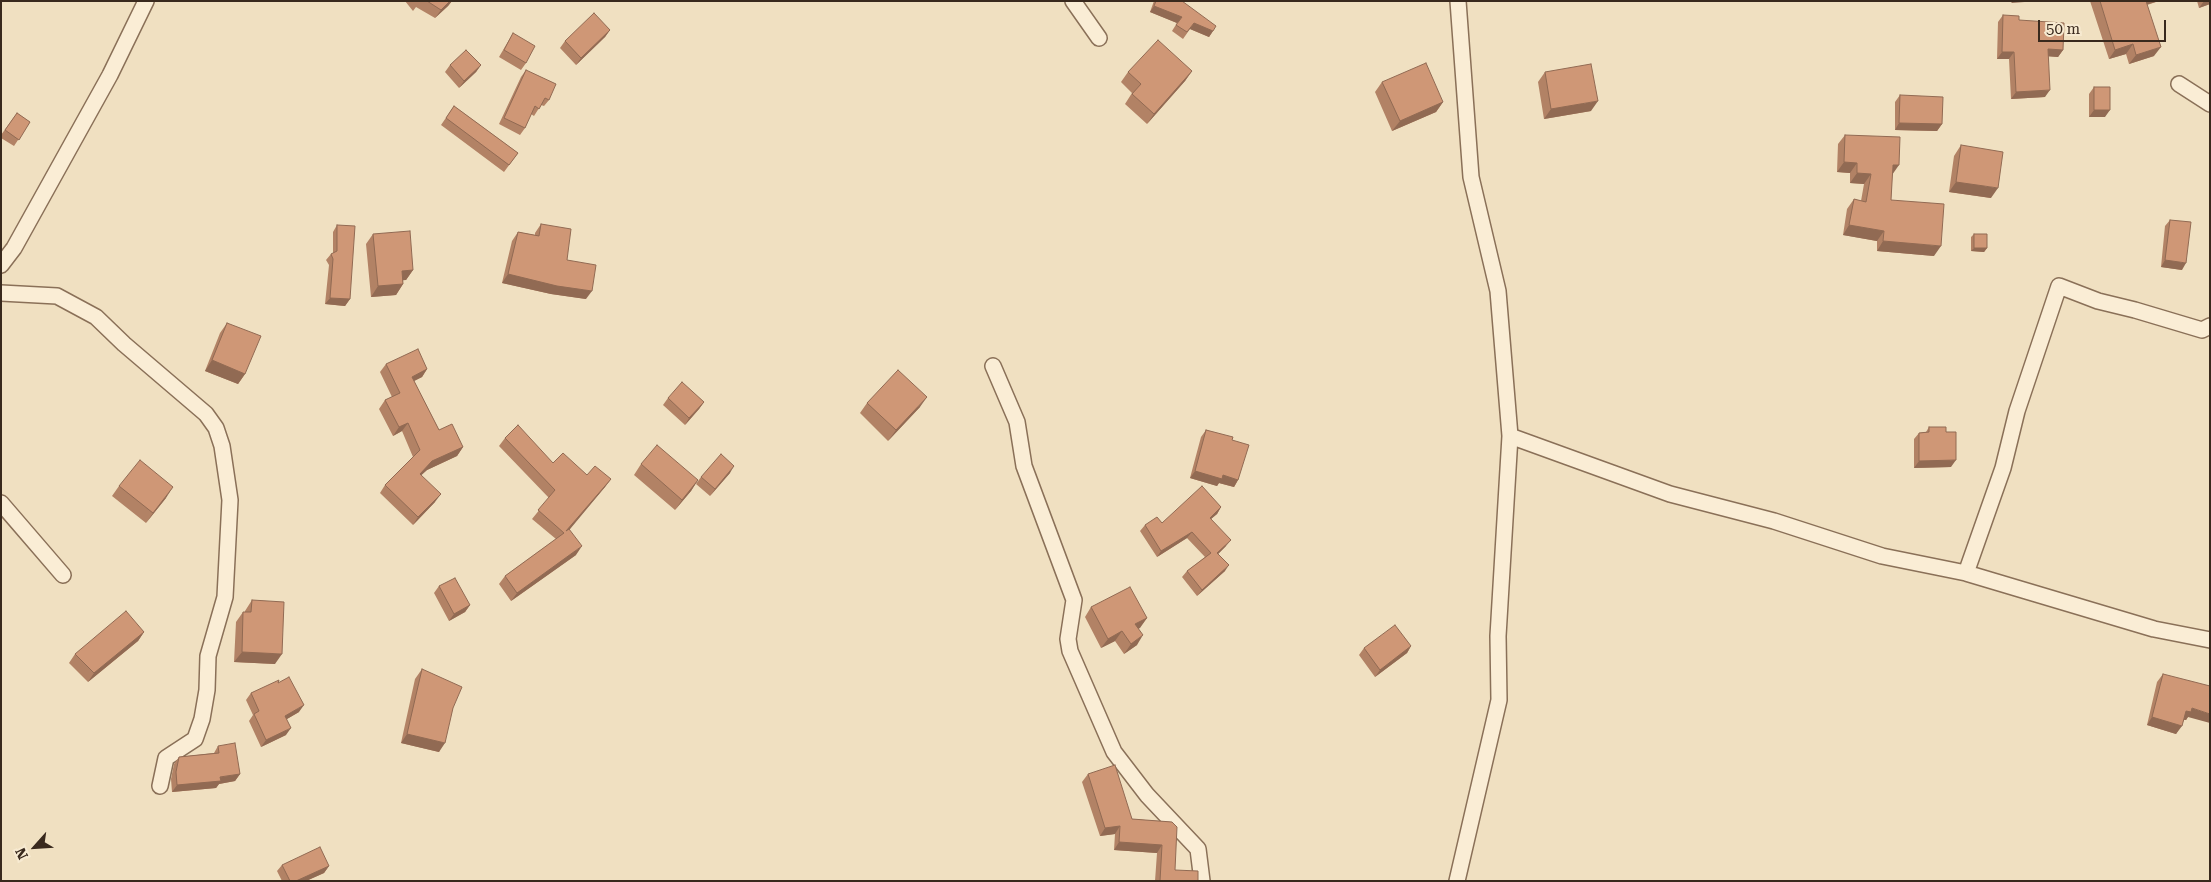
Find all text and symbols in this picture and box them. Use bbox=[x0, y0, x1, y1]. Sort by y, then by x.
scale bar bbox=[2041, 10, 2168, 42]
text: 50 m bbox=[2046, 20, 2080, 38]
north arrow bbox=[10, 822, 60, 872]
text: N bbox=[12, 845, 31, 862]

